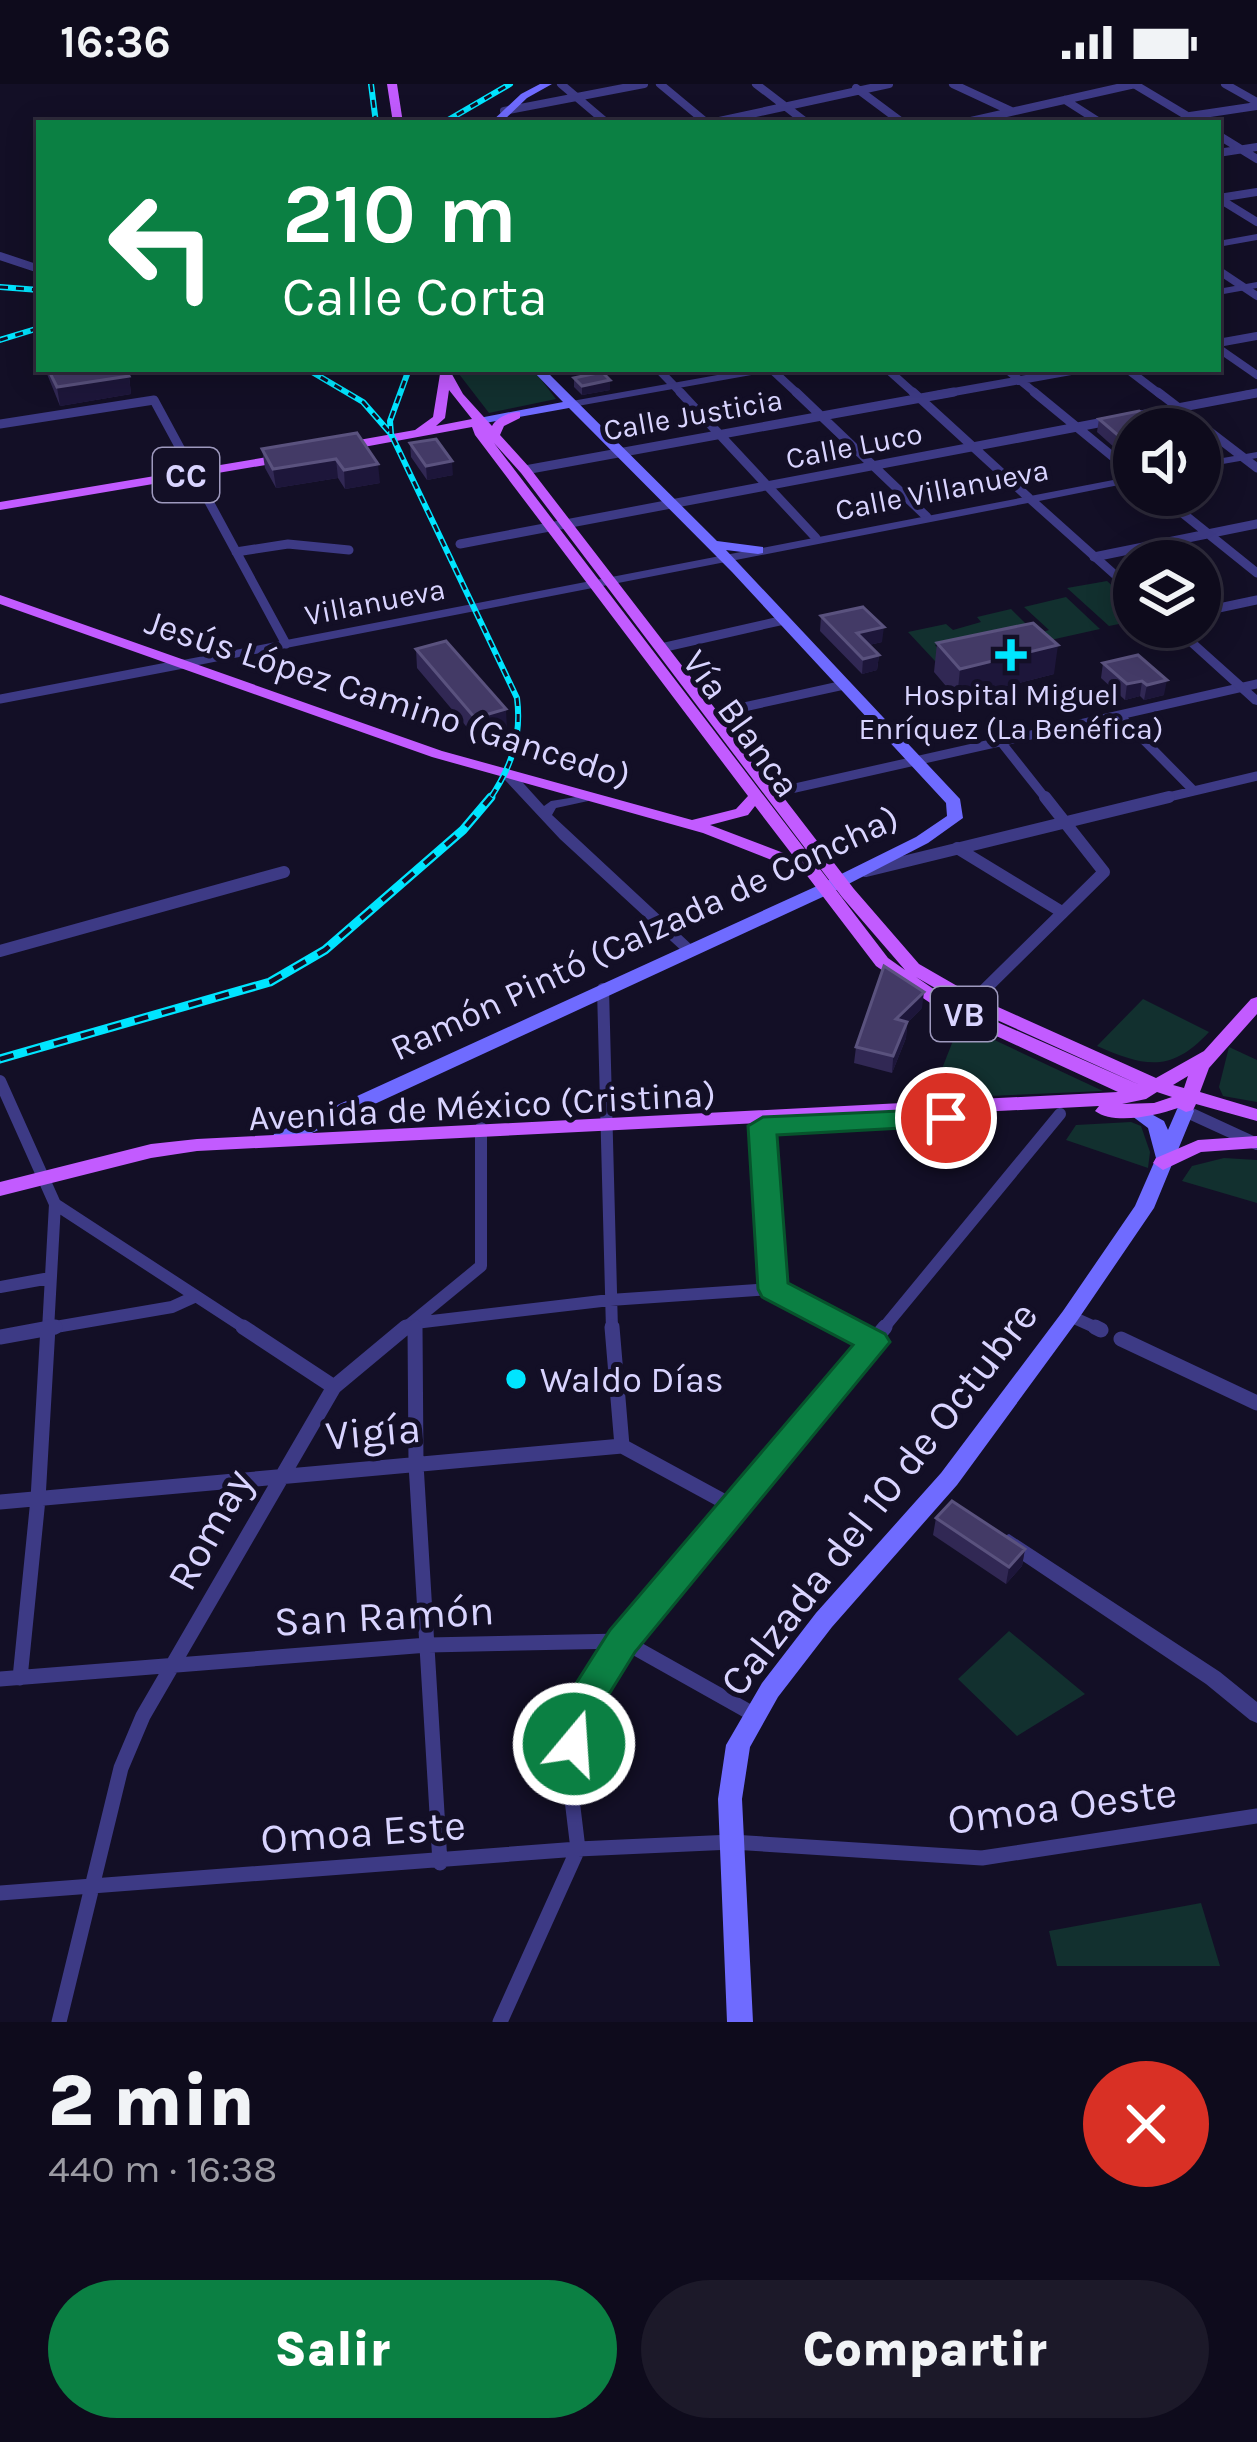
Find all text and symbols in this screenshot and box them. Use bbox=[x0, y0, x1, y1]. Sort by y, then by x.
text: 16:36 bbox=[60, 16, 171, 68]
text: 210 m bbox=[282, 165, 517, 263]
icon: left bbox=[84, 168, 240, 324]
text: Calle Corta bbox=[282, 265, 548, 329]
street label: Calle Justicia bbox=[601, 382, 785, 448]
map controls bbox=[1113, 408, 1221, 648]
button: sound bbox=[1113, 408, 1221, 516]
street label: Calle Luco bbox=[783, 415, 925, 477]
road number: CC bbox=[153, 448, 219, 502]
street label: Calle Villanueva bbox=[832, 452, 1052, 528]
button: layers bbox=[1113, 540, 1221, 648]
street label: Villanueva bbox=[302, 571, 448, 633]
street label: Jesús López Camino (Gancedo) bbox=[140, 601, 636, 797]
marker: Hospital Miguel Enríquez (La Benéfica) bbox=[995, 639, 1027, 671]
street label: Vía Blanca bbox=[674, 642, 809, 805]
place label: Hospital Miguel Enríquez (La Benéfica) bbox=[859, 677, 1164, 747]
street label: Ramón Pintó (Calzada de Concha) bbox=[384, 796, 905, 1069]
road number: VB bbox=[931, 987, 997, 1041]
pin bbox=[895, 1067, 997, 1169]
street label: Avenida de México (Cristina) bbox=[247, 1073, 717, 1139]
icon: arrive bbox=[913, 1085, 979, 1151]
street label: Calzada del 10 de Octubre bbox=[709, 1291, 1048, 1706]
place label: Waldo Días bbox=[540, 1359, 724, 1401]
marker: Waldo Días bbox=[503, 1366, 529, 1392]
street label: Vigía bbox=[323, 1403, 423, 1461]
street label: Romay bbox=[156, 1460, 263, 1599]
street label: San Ramón bbox=[273, 1585, 495, 1647]
position arrow bbox=[511, 1681, 637, 1807]
street label: Omoa Oeste bbox=[945, 1767, 1180, 1845]
street label: Omoa Este bbox=[259, 1800, 467, 1864]
text: 2 min bbox=[48, 2059, 254, 2143]
button: close bbox=[1083, 2061, 1209, 2187]
text: 440 m · 16:38 bbox=[48, 2146, 277, 2192]
button: Salir bbox=[48, 2280, 617, 2418]
button: Compartir bbox=[641, 2280, 1209, 2418]

